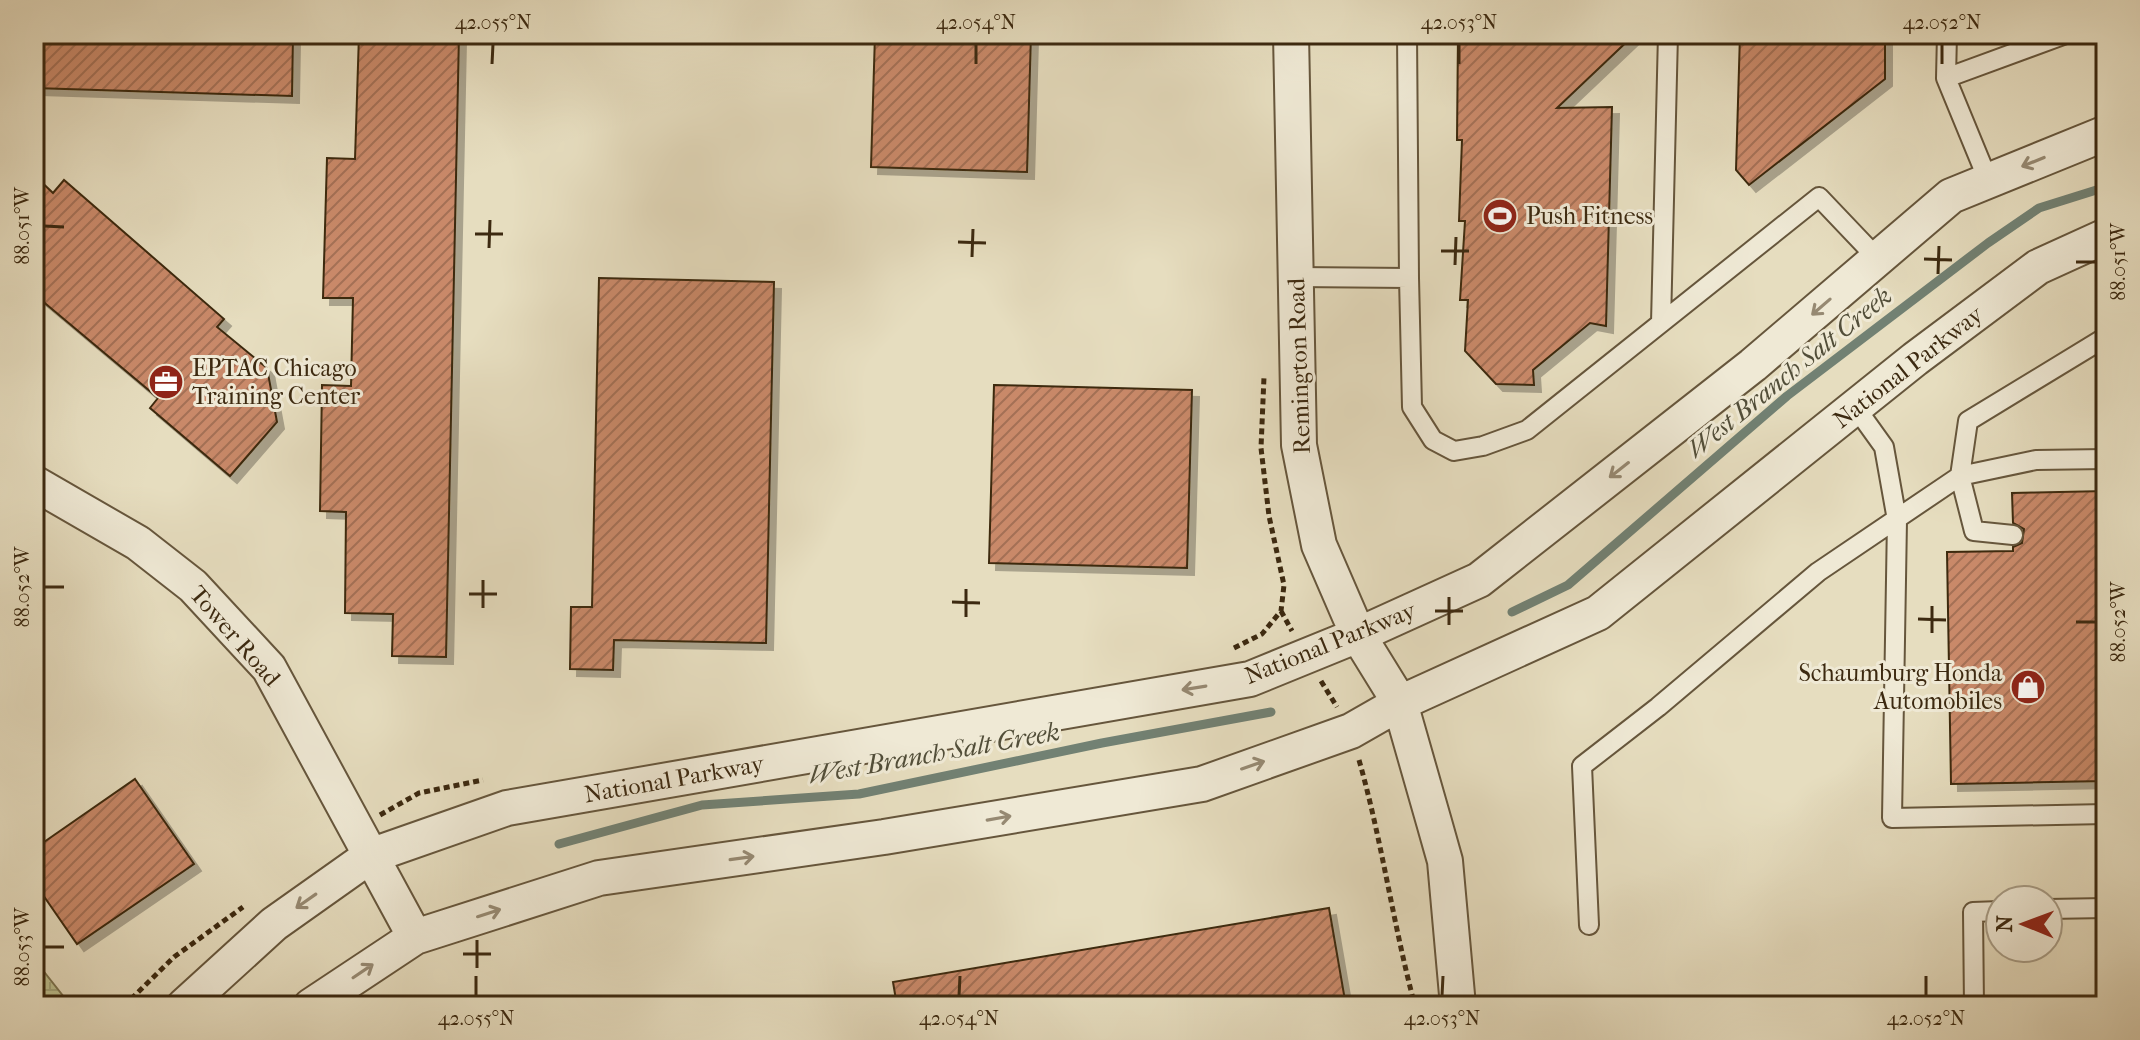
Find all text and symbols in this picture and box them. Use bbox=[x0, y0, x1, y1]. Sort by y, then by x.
text: 42.055°N bbox=[455, 11, 531, 34]
text: 42.054°N bbox=[936, 11, 1016, 34]
text: 42.053°N bbox=[1421, 11, 1497, 34]
text: 42.052°N bbox=[1903, 11, 1981, 34]
one-way arrow bbox=[2021, 156, 2046, 170]
text: 88.051°W bbox=[11, 186, 34, 265]
sports icon: Push Fitness bbox=[1481, 197, 1519, 235]
place label: Push Fitness bbox=[1526, 202, 1653, 230]
text: 88.051°W bbox=[2107, 222, 2130, 301]
street label: Remington Road bbox=[1282, 277, 1316, 455]
water label: West Branch Salt Creek bbox=[1681, 280, 1898, 465]
one-way arrow bbox=[1812, 298, 1832, 316]
street label: National Parkway bbox=[1828, 299, 1989, 434]
place label: EPTAC Chicago Training Center bbox=[192, 354, 361, 410]
office icon: EPTAC Chicago Training Center bbox=[147, 363, 185, 401]
one-way arrow bbox=[1609, 462, 1630, 479]
text: 88.052°W bbox=[11, 545, 34, 627]
street label: Tower Road bbox=[184, 580, 287, 693]
text: 88.052°W bbox=[2107, 580, 2130, 662]
street label: National Parkway bbox=[1240, 595, 1421, 690]
place label: Schaumburg Honda Automobiles bbox=[1798, 659, 2003, 715]
shop icon: Schaumburg Honda Automobiles bbox=[2009, 668, 2047, 706]
one-way arrow bbox=[1182, 681, 1207, 696]
water label: West Branch Salt Creek bbox=[806, 716, 1062, 791]
street label: National Parkway bbox=[582, 749, 767, 809]
one-way arrow bbox=[1240, 757, 1265, 772]
one-way arrow bbox=[986, 809, 1011, 824]
one-way arrow bbox=[729, 850, 754, 865]
north arrow bbox=[1984, 884, 2064, 964]
one-way arrow bbox=[296, 893, 318, 909]
one-way arrow bbox=[476, 905, 502, 920]
text: 88.053°W bbox=[11, 906, 34, 986]
text: N bbox=[1992, 915, 2018, 932]
one-way arrow bbox=[351, 963, 374, 979]
text: 42.055°N bbox=[438, 1007, 514, 1030]
text: 42.054°N bbox=[919, 1007, 999, 1030]
text: 42.053°N bbox=[1404, 1007, 1480, 1030]
text: 42.052°N bbox=[1887, 1007, 1965, 1030]

